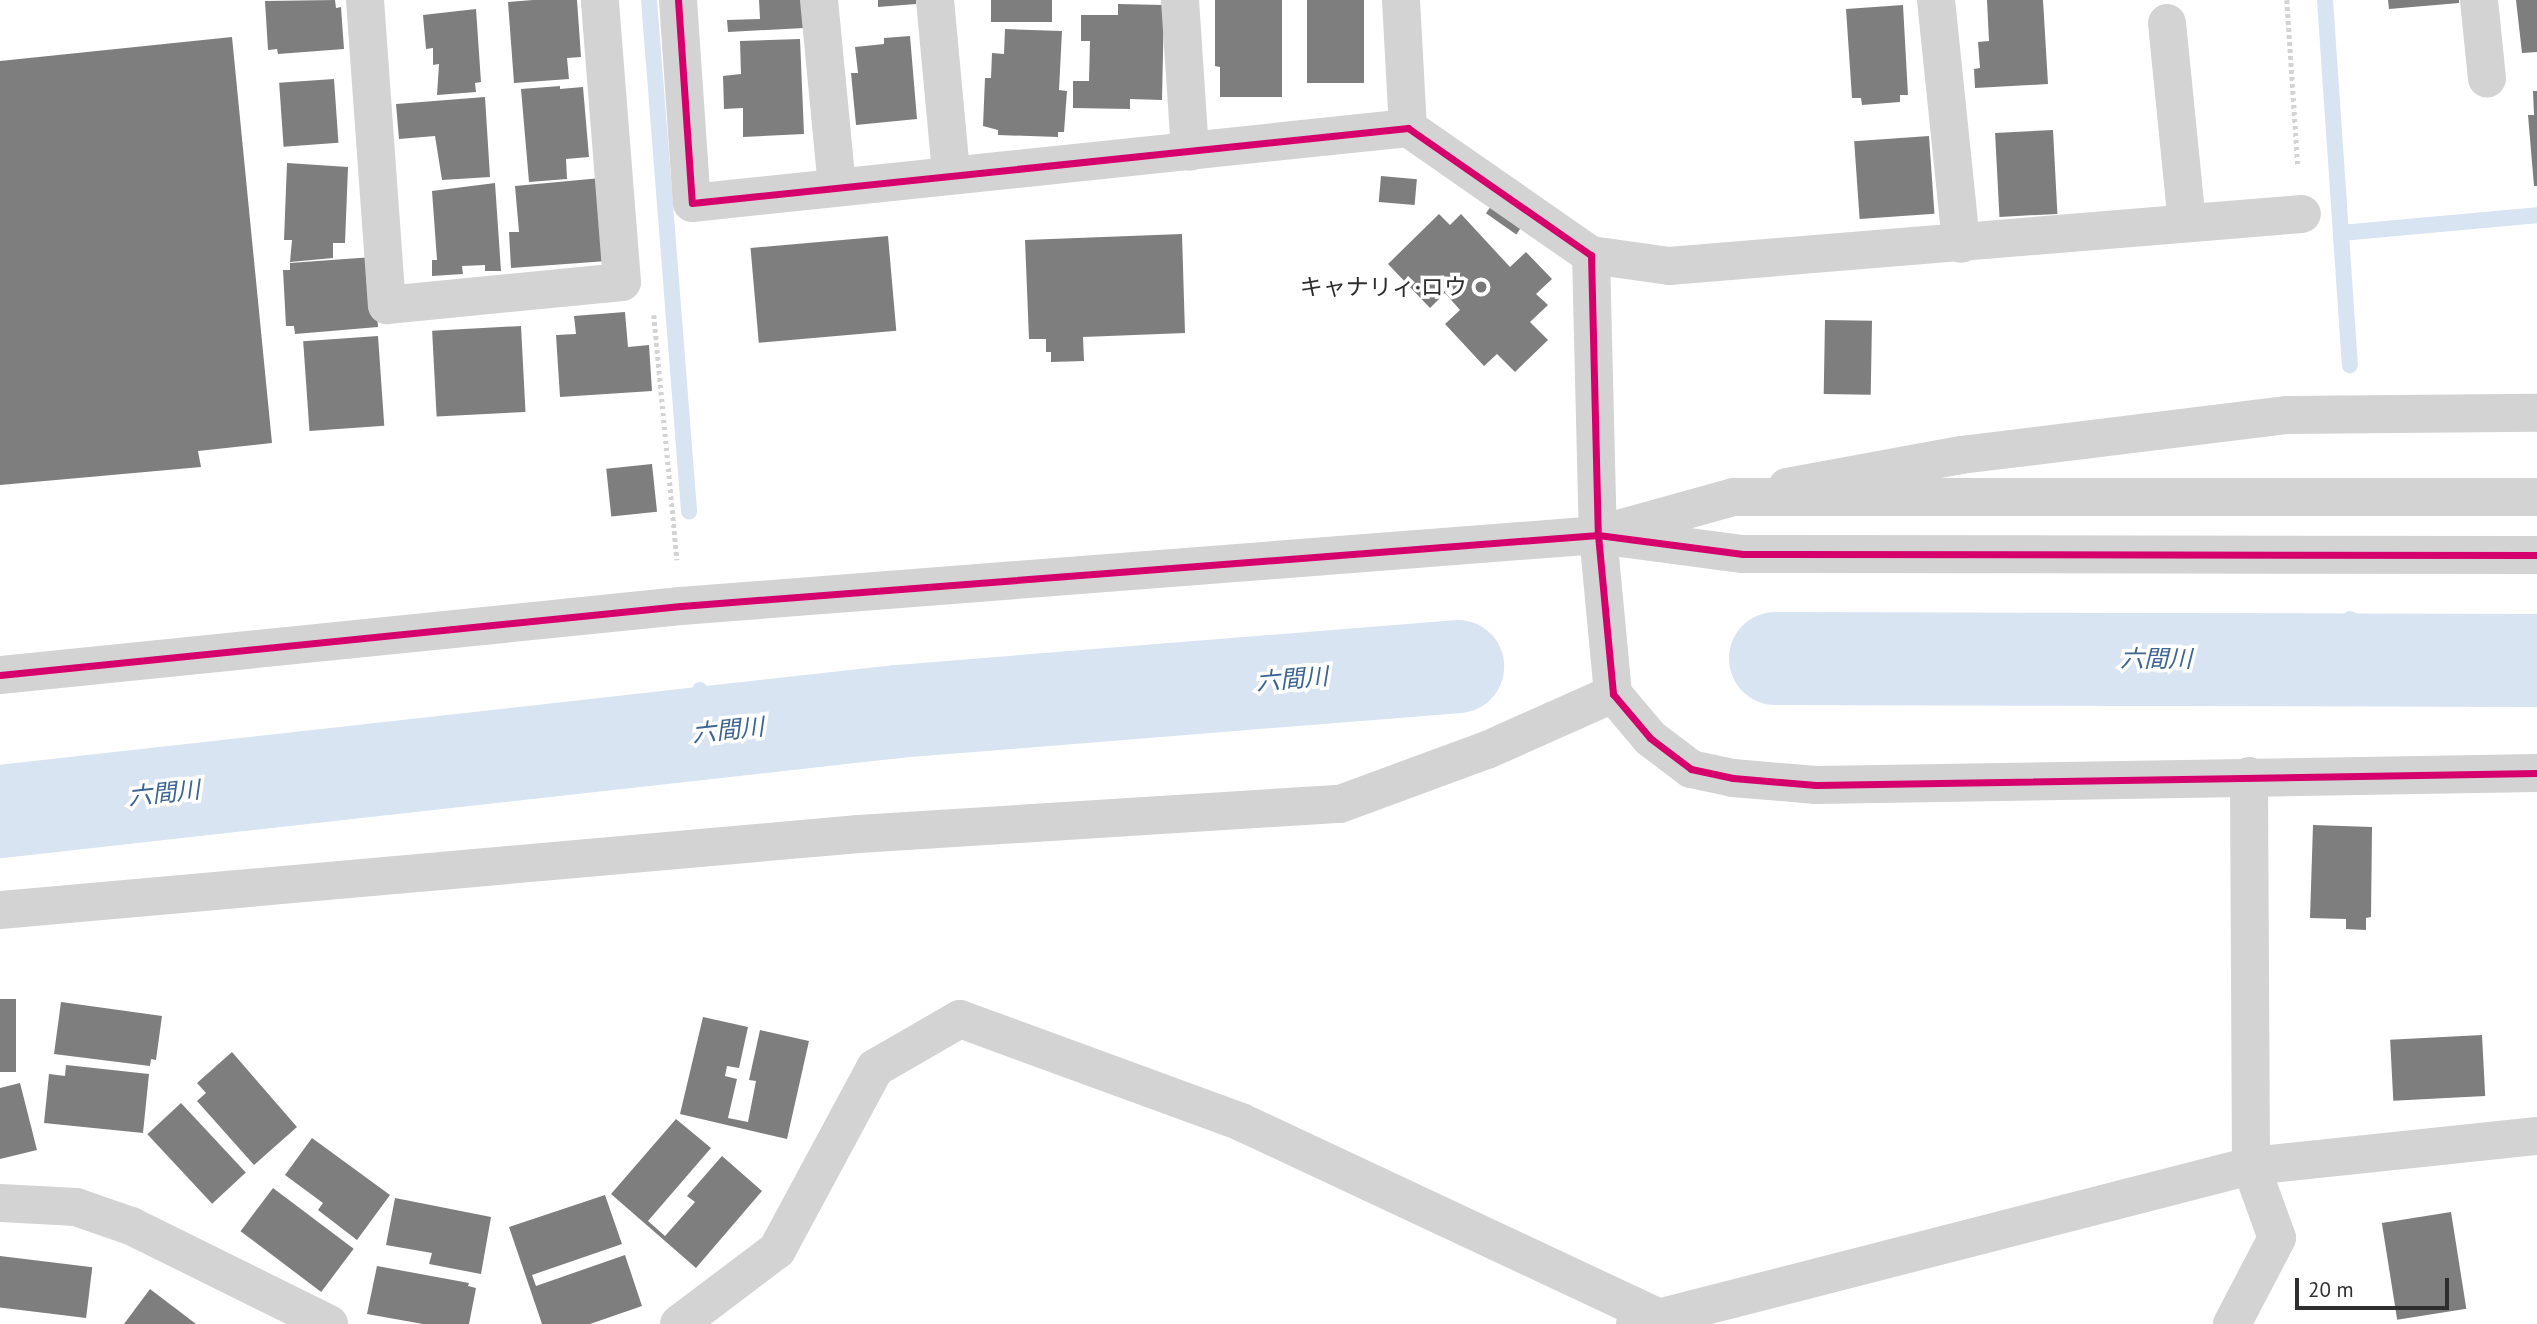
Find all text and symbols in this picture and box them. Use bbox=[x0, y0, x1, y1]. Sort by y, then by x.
place label: キャナリィ·ロウ bbox=[1300, 273, 1467, 301]
marker: キャナリィ·ロウ bbox=[1473, 279, 1489, 295]
water label: 六間川 bbox=[2120, 645, 2192, 673]
water label: 六間川 bbox=[1255, 662, 1329, 696]
water label: 六間川 bbox=[691, 712, 765, 748]
water label: 六間川 bbox=[127, 775, 201, 811]
scale bar bbox=[2299, 1264, 2453, 1308]
text: 20 m bbox=[2308, 1276, 2354, 1303]

